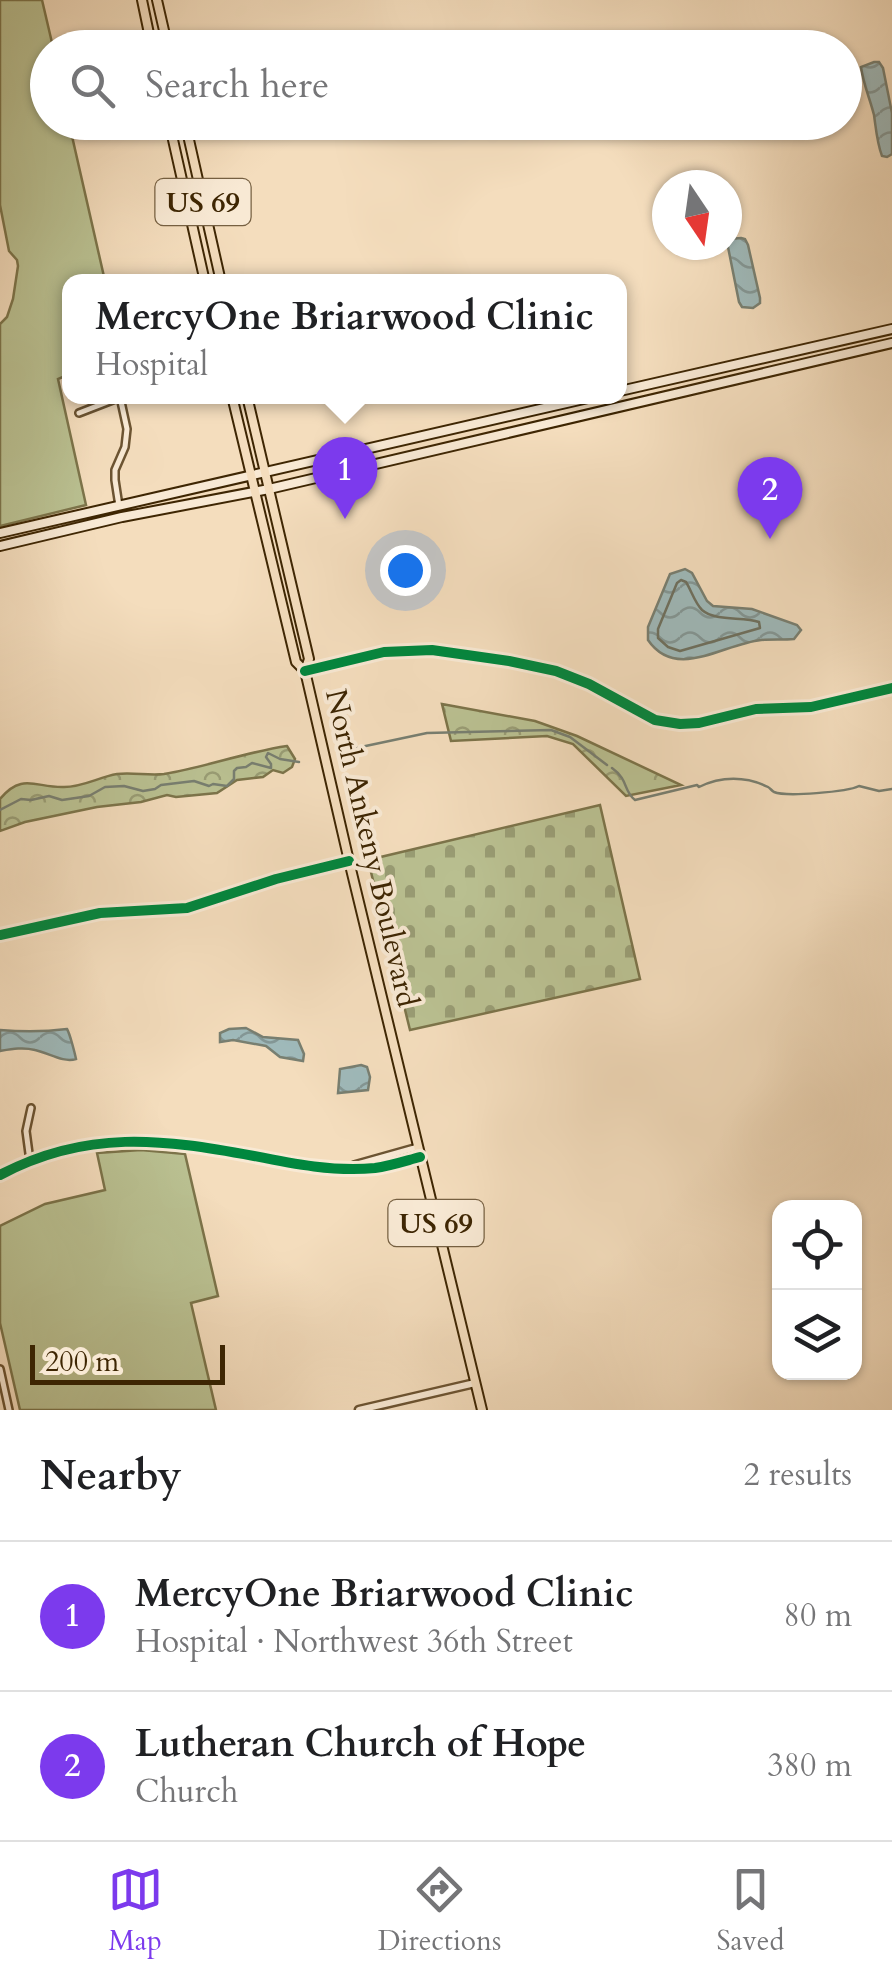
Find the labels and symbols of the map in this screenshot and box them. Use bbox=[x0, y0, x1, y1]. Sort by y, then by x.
north arrow bbox=[652, 170, 742, 260]
road number: US 69 bbox=[156, 179, 250, 225]
pin: 1 bbox=[312, 436, 378, 519]
pin: 2 bbox=[738, 456, 802, 539]
your location bbox=[380, 545, 431, 596]
street label: North Ankeny Boulevard bbox=[315, 685, 428, 1011]
road number: US 69 bbox=[388, 1200, 484, 1246]
scale bar bbox=[30, 1340, 225, 1384]

